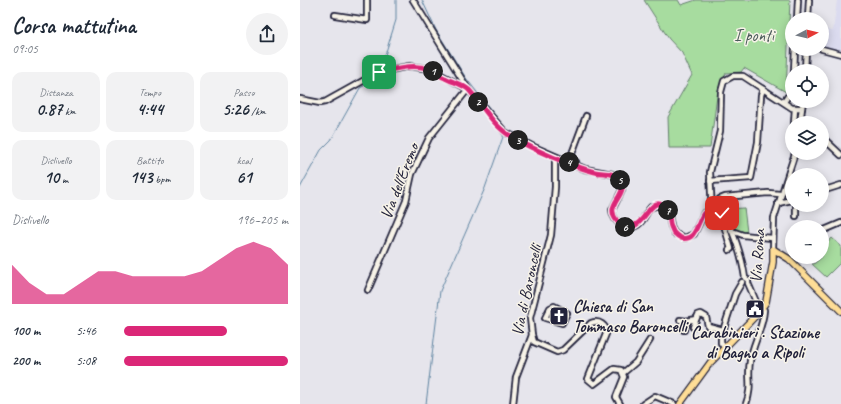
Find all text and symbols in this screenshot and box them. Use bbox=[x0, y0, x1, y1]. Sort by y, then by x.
text: Corsa mattutina bbox=[12, 12, 136, 40]
north arrow bbox=[785, 12, 829, 56]
map controls bbox=[785, 12, 829, 264]
button: share bbox=[246, 13, 288, 55]
park label: I ponti bbox=[734, 25, 776, 46]
text: 09:05 bbox=[12, 41, 38, 57]
pin bbox=[362, 55, 396, 89]
icon: arrive bbox=[368, 61, 390, 83]
pin: 1 bbox=[423, 61, 443, 81]
text: 1 bbox=[431, 64, 435, 78]
button: locate bbox=[785, 64, 829, 108]
text: Distanza bbox=[39, 85, 73, 99]
text: Tempo bbox=[139, 85, 161, 99]
text: Passo bbox=[234, 85, 254, 99]
pin: 2 bbox=[468, 92, 488, 112]
text: 2 bbox=[476, 95, 480, 109]
text: 0.87 bbox=[36, 99, 62, 120]
text: 4:44 bbox=[137, 99, 163, 120]
text: 5:26 bbox=[222, 99, 249, 120]
text: km bbox=[62, 104, 76, 118]
text: /km bbox=[249, 104, 266, 118]
button: layers bbox=[785, 116, 829, 160]
pin: 3 bbox=[508, 130, 528, 150]
text: 3 bbox=[516, 133, 520, 147]
street label: Via dell'Eremo bbox=[375, 138, 424, 222]
pin: 4 bbox=[559, 152, 579, 172]
text: Dislivello bbox=[40, 153, 72, 167]
text: Battito bbox=[136, 153, 164, 167]
text: kcal bbox=[237, 153, 251, 167]
text: 4 bbox=[567, 155, 571, 169]
text: 10 bbox=[44, 167, 59, 188]
text: 143 bbox=[130, 167, 153, 188]
text: 61 bbox=[236, 167, 252, 188]
button: + bbox=[785, 168, 829, 212]
pin: 5 bbox=[610, 170, 630, 190]
text: m bbox=[59, 172, 68, 186]
text: bpm bbox=[153, 172, 170, 186]
text: 5 bbox=[618, 173, 622, 187]
pin bbox=[705, 196, 739, 230]
pin: 7 bbox=[658, 200, 678, 220]
icon: check bbox=[711, 202, 733, 224]
text: 7 bbox=[666, 203, 670, 217]
text: Dislivello bbox=[12, 212, 49, 228]
text: 196–205 m bbox=[237, 212, 288, 228]
pin: 6 bbox=[615, 217, 635, 237]
text: 6 bbox=[622, 220, 628, 234]
button: − bbox=[785, 220, 829, 264]
street label: Via Roma bbox=[745, 227, 770, 284]
street label: Via di Baroncelli bbox=[507, 241, 547, 338]
place label: Chiesa di San Tommaso Baroncelli bbox=[573, 296, 689, 337]
public building icon: Carabinieri . Stazione di Bagno a Ripoli bbox=[744, 298, 766, 320]
church icon: Chiesa di San Tommaso Baroncelli bbox=[548, 305, 570, 327]
place label: Carabinieri . Stazione di Bagno a Ripoli bbox=[691, 322, 821, 363]
text: 100 m bbox=[12, 323, 40, 339]
text: 5:46 bbox=[76, 323, 96, 339]
text: 200 m bbox=[12, 353, 40, 369]
text: 5:08 bbox=[76, 353, 96, 369]

